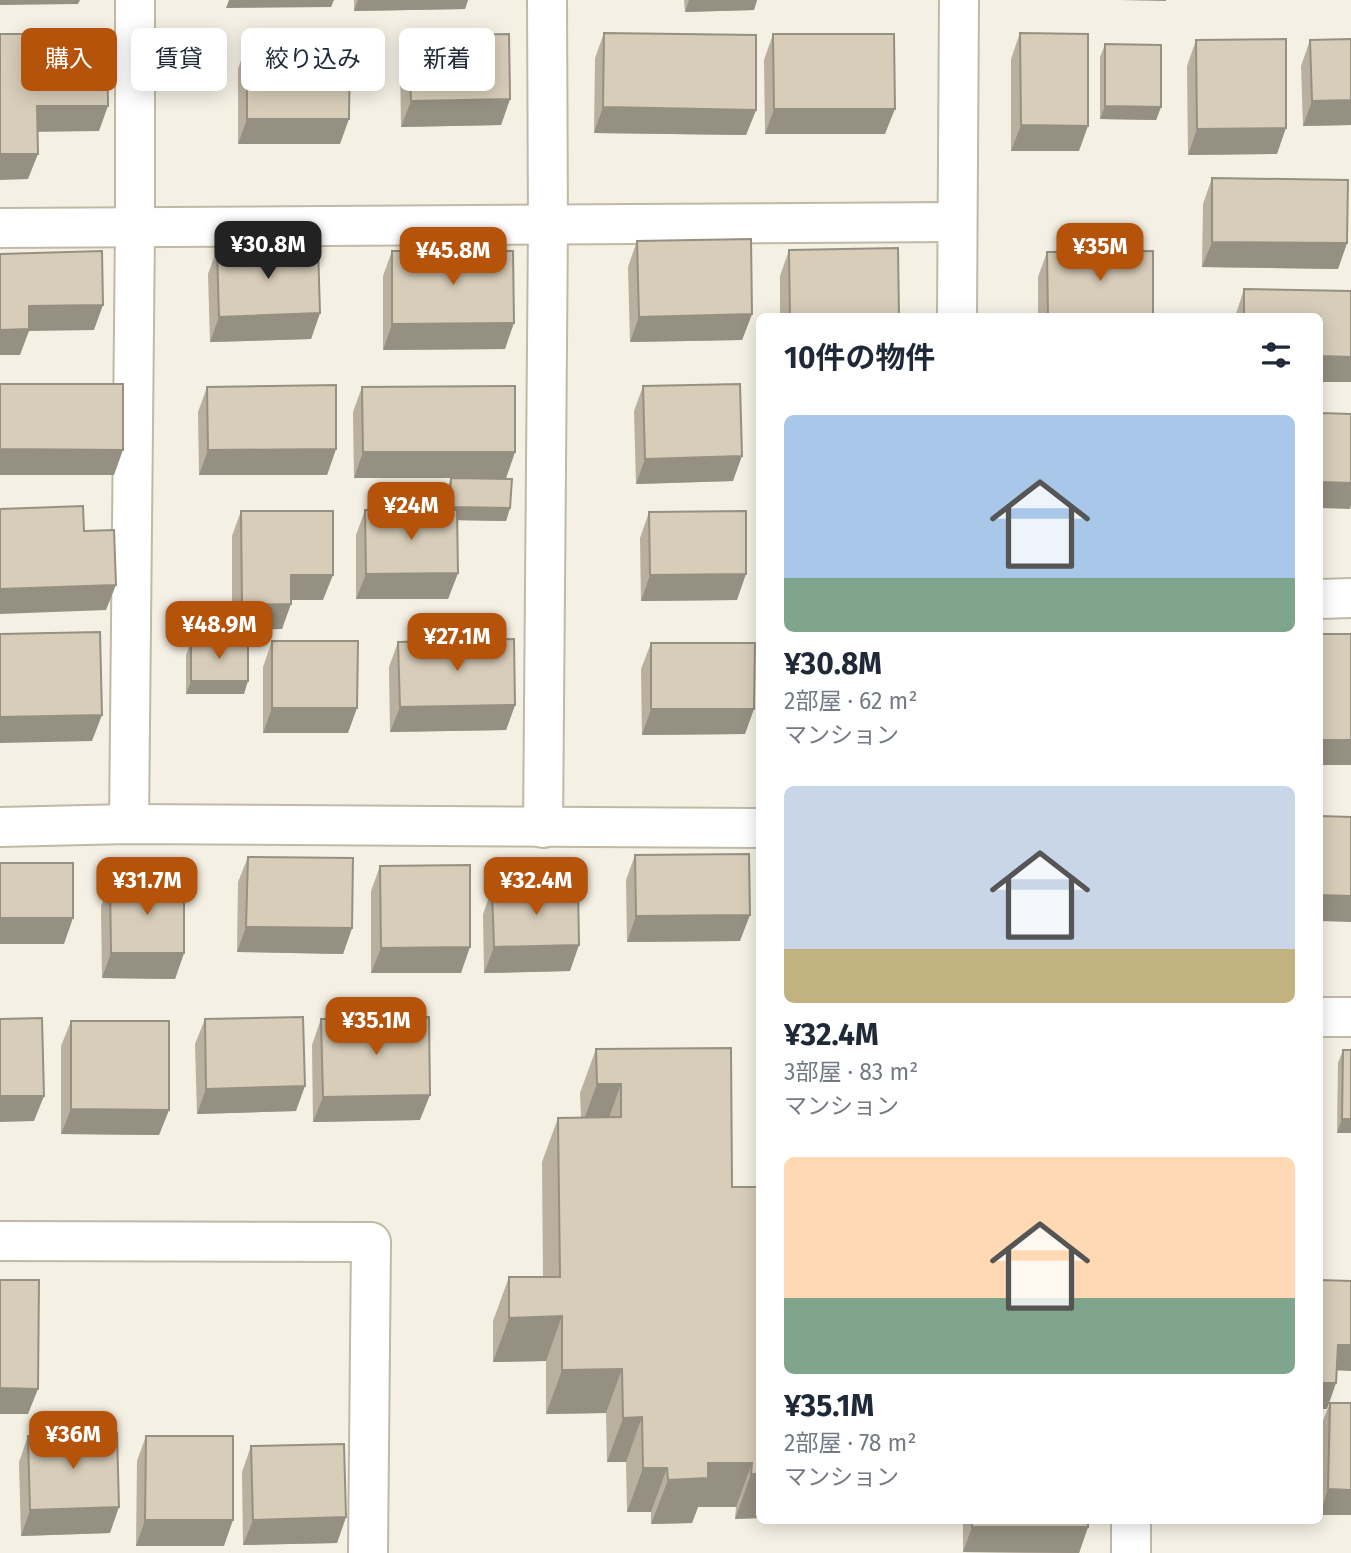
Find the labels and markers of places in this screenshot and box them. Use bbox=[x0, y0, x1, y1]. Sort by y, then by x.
pin: ¥30.8M bbox=[211, 222, 325, 281]
pin: ¥35M bbox=[1059, 224, 1141, 283]
pin: ¥45.8M bbox=[396, 228, 510, 287]
pin: ¥24M bbox=[370, 482, 452, 542]
pin: ¥48.9M bbox=[162, 602, 276, 661]
pin: ¥27.1M bbox=[400, 614, 514, 673]
pin: ¥31.7M bbox=[90, 858, 204, 917]
pin: ¥32.4M bbox=[479, 858, 593, 917]
pin: ¥35.1M bbox=[319, 998, 433, 1057]
pin: ¥36M bbox=[32, 1412, 114, 1471]

